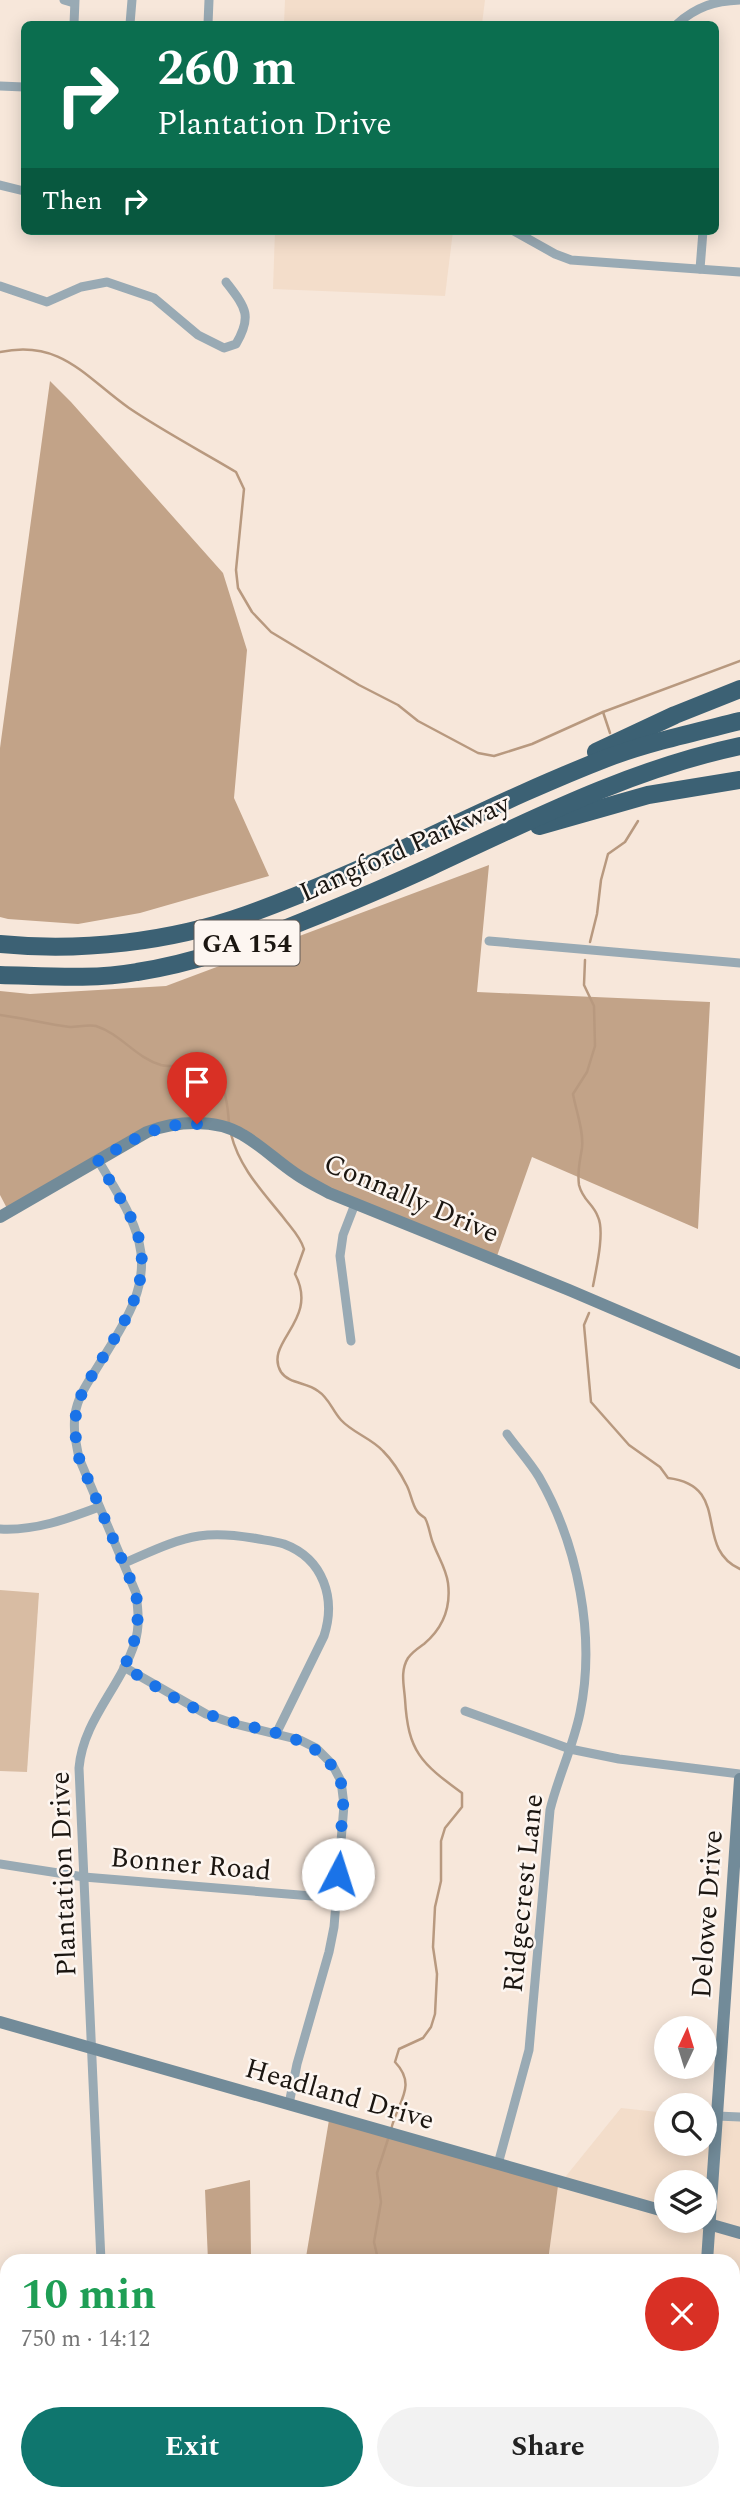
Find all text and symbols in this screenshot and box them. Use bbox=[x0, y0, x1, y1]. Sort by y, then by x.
text: 260 m bbox=[157, 32, 296, 107]
icon: right bbox=[42, 49, 133, 140]
text: Plantation Drive bbox=[157, 100, 392, 149]
text: Then bbox=[42, 181, 102, 221]
icon: right bbox=[116, 182, 154, 220]
street label: Langford Parkway bbox=[292, 782, 518, 914]
road number: GA 154 bbox=[194, 920, 300, 966]
pin bbox=[167, 1052, 227, 1124]
icon: arrive bbox=[178, 1063, 216, 1101]
street label: Connally Drive bbox=[317, 1142, 506, 1255]
street label: Plantation Drive bbox=[38, 1771, 89, 1977]
street label: Ridgecrest Lane bbox=[492, 1792, 555, 1995]
street label: Delowe Drive bbox=[680, 1828, 735, 2000]
street label: Bonner Road bbox=[109, 1836, 273, 1893]
position arrow bbox=[301, 1837, 375, 1911]
north arrow bbox=[654, 2016, 718, 2079]
map controls bbox=[654, 2016, 717, 2233]
street label: Headland Drive bbox=[240, 2047, 439, 2142]
button: search bbox=[654, 2093, 717, 2156]
button: layers bbox=[654, 2170, 717, 2233]
text: 10 min bbox=[21, 2264, 156, 2327]
button: close bbox=[645, 2277, 719, 2351]
text: 750 m · 14:12 bbox=[21, 2322, 150, 2357]
button: Exit bbox=[21, 2407, 363, 2487]
button: Share bbox=[377, 2407, 719, 2487]

